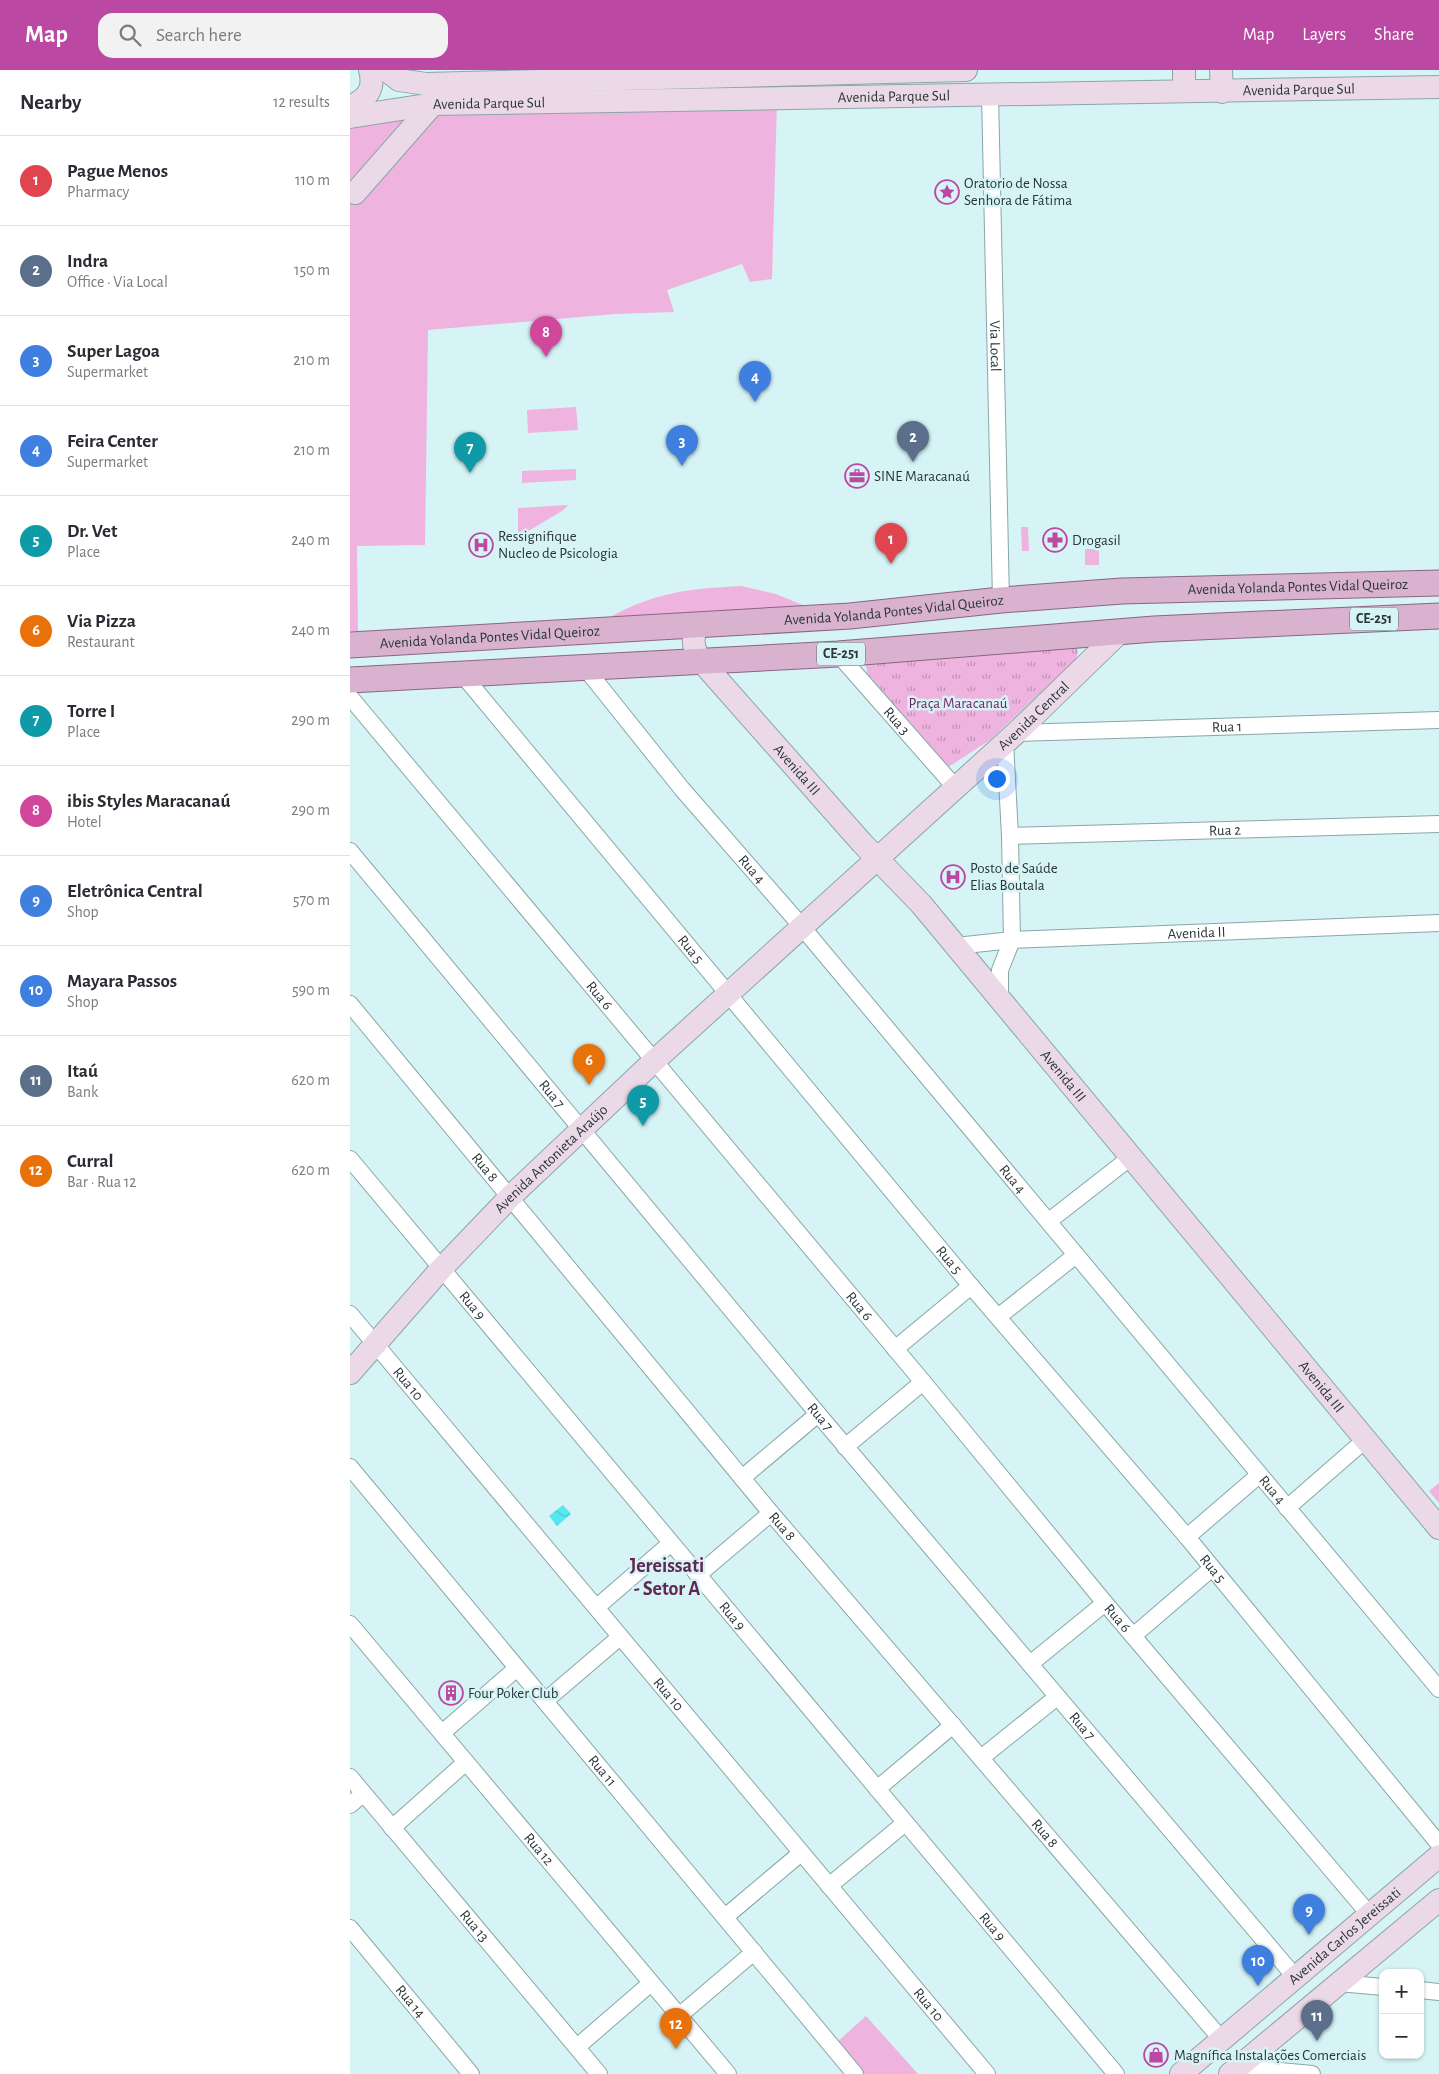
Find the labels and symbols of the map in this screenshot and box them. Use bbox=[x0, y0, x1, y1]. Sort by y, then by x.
street label: Avenida Parque Sul bbox=[1243, 81, 1355, 98]
street label: Avenida Parque Sul bbox=[838, 88, 950, 105]
street label: Avenida Parque Sul bbox=[433, 95, 545, 112]
place label: Oratorio de Nossa Senhora de Fátima bbox=[964, 176, 1072, 208]
place icon: Oratorio de Nossa Senhora de Fátima bbox=[934, 179, 960, 205]
pin: 8 bbox=[530, 316, 562, 357]
street label: Via Local bbox=[987, 320, 1004, 372]
pin: 4 bbox=[739, 361, 771, 402]
pin: 2 bbox=[897, 421, 929, 462]
pin: 3 bbox=[666, 425, 698, 466]
pin: 7 bbox=[454, 432, 486, 473]
office icon: SINE Maracanaú bbox=[844, 463, 870, 489]
place label: SINE Maracanaú bbox=[874, 469, 970, 484]
pin: 1 bbox=[875, 523, 907, 564]
pharmacy icon: Drogasil bbox=[1042, 527, 1068, 553]
place label: Ressignifique Nucleo de Psicologia bbox=[498, 529, 618, 561]
hospital icon: Ressignifique Nucleo de Psicologia bbox=[468, 532, 494, 558]
place label: Drogasil bbox=[1072, 533, 1121, 548]
street label: Avenida Yolanda Pontes Vidal Queiroz bbox=[1187, 576, 1408, 597]
street label: Avenida Yolanda Pontes Vidal Queiroz bbox=[784, 592, 1004, 627]
road number: CE-251 bbox=[1350, 608, 1398, 630]
street label: Avenida Yolanda Pontes Vidal Queiroz bbox=[379, 623, 600, 651]
road number: CE-251 bbox=[817, 642, 865, 666]
street label: Avenida Central bbox=[995, 678, 1072, 753]
park label: Praça Maracanaú bbox=[908, 696, 1008, 711]
street label: Rua 3 bbox=[881, 704, 913, 738]
street label: Rua 1 bbox=[1212, 719, 1242, 734]
street label: Avenida III bbox=[771, 741, 823, 798]
your location bbox=[984, 766, 1010, 792]
street label: Rua 2 bbox=[1209, 822, 1241, 838]
street label: Rua 4 bbox=[736, 852, 768, 886]
place label: Posto de Saúde Elias Boutala bbox=[970, 861, 1058, 893]
hospital icon: Posto de Saúde Elias Boutala bbox=[940, 864, 966, 890]
street label: Avenida II bbox=[1167, 924, 1226, 941]
street label: Rua 5 bbox=[675, 932, 707, 966]
street label: Rua 6 bbox=[584, 978, 616, 1013]
pin: 6 bbox=[573, 1044, 605, 1085]
street label: Avenida III bbox=[1038, 1047, 1089, 1104]
street label: Rua 7 bbox=[536, 1077, 568, 1111]
pin: 5 bbox=[627, 1085, 659, 1126]
street label: Avenida Antonieta Araújo bbox=[492, 1102, 610, 1216]
street label: Rua 8 bbox=[469, 1150, 501, 1185]
street label: Rua 4 bbox=[997, 1162, 1029, 1196]
street label: Rua 5 bbox=[933, 1243, 965, 1277]
street label: Rua 9 bbox=[457, 1288, 489, 1323]
street label: Rua 6 bbox=[843, 1289, 876, 1323]
street label: Avenida III bbox=[1296, 1358, 1347, 1415]
street label: Rua 10 bbox=[390, 1364, 427, 1403]
street label: Rua 7 bbox=[805, 1400, 836, 1434]
street label: Rua 4 bbox=[1256, 1473, 1289, 1507]
street label: Rua 8 bbox=[766, 1509, 799, 1543]
street label: Rua 5 bbox=[1197, 1552, 1229, 1585]
district label: Jereissati - Setor A bbox=[630, 1556, 704, 1599]
street label: Rua 9 bbox=[717, 1599, 749, 1633]
street label: Rua 6 bbox=[1102, 1601, 1134, 1635]
street label: Rua 10 bbox=[651, 1675, 687, 1714]
building icon: Four Poker Club bbox=[438, 1680, 464, 1706]
place label: Four Poker Club bbox=[468, 1686, 559, 1701]
street label: Rua 7 bbox=[1066, 1709, 1098, 1743]
street label: Rua 11 bbox=[586, 1752, 620, 1789]
street label: Rua 8 bbox=[1029, 1816, 1061, 1850]
street label: Rua 12 bbox=[521, 1830, 557, 1868]
street label: Avenida Carlos Jereissati bbox=[1285, 1884, 1403, 1987]
pin: 9 bbox=[1293, 1894, 1325, 1935]
street label: Rua 13 bbox=[457, 1907, 492, 1944]
street label: Rua 9 bbox=[976, 1909, 1009, 1944]
pin: 10 bbox=[1242, 1945, 1274, 1986]
street label: Rua 14 bbox=[393, 1982, 428, 2020]
street label: Rua 10 bbox=[911, 1985, 947, 2024]
pin: 11 bbox=[1301, 2000, 1333, 2041]
pin: 12 bbox=[660, 2008, 692, 2049]
shop icon: Magnífica Instalações Comerciais bbox=[1143, 2042, 1169, 2068]
place label: Magnífica Instalações Comerciais bbox=[1174, 2048, 1366, 2063]

